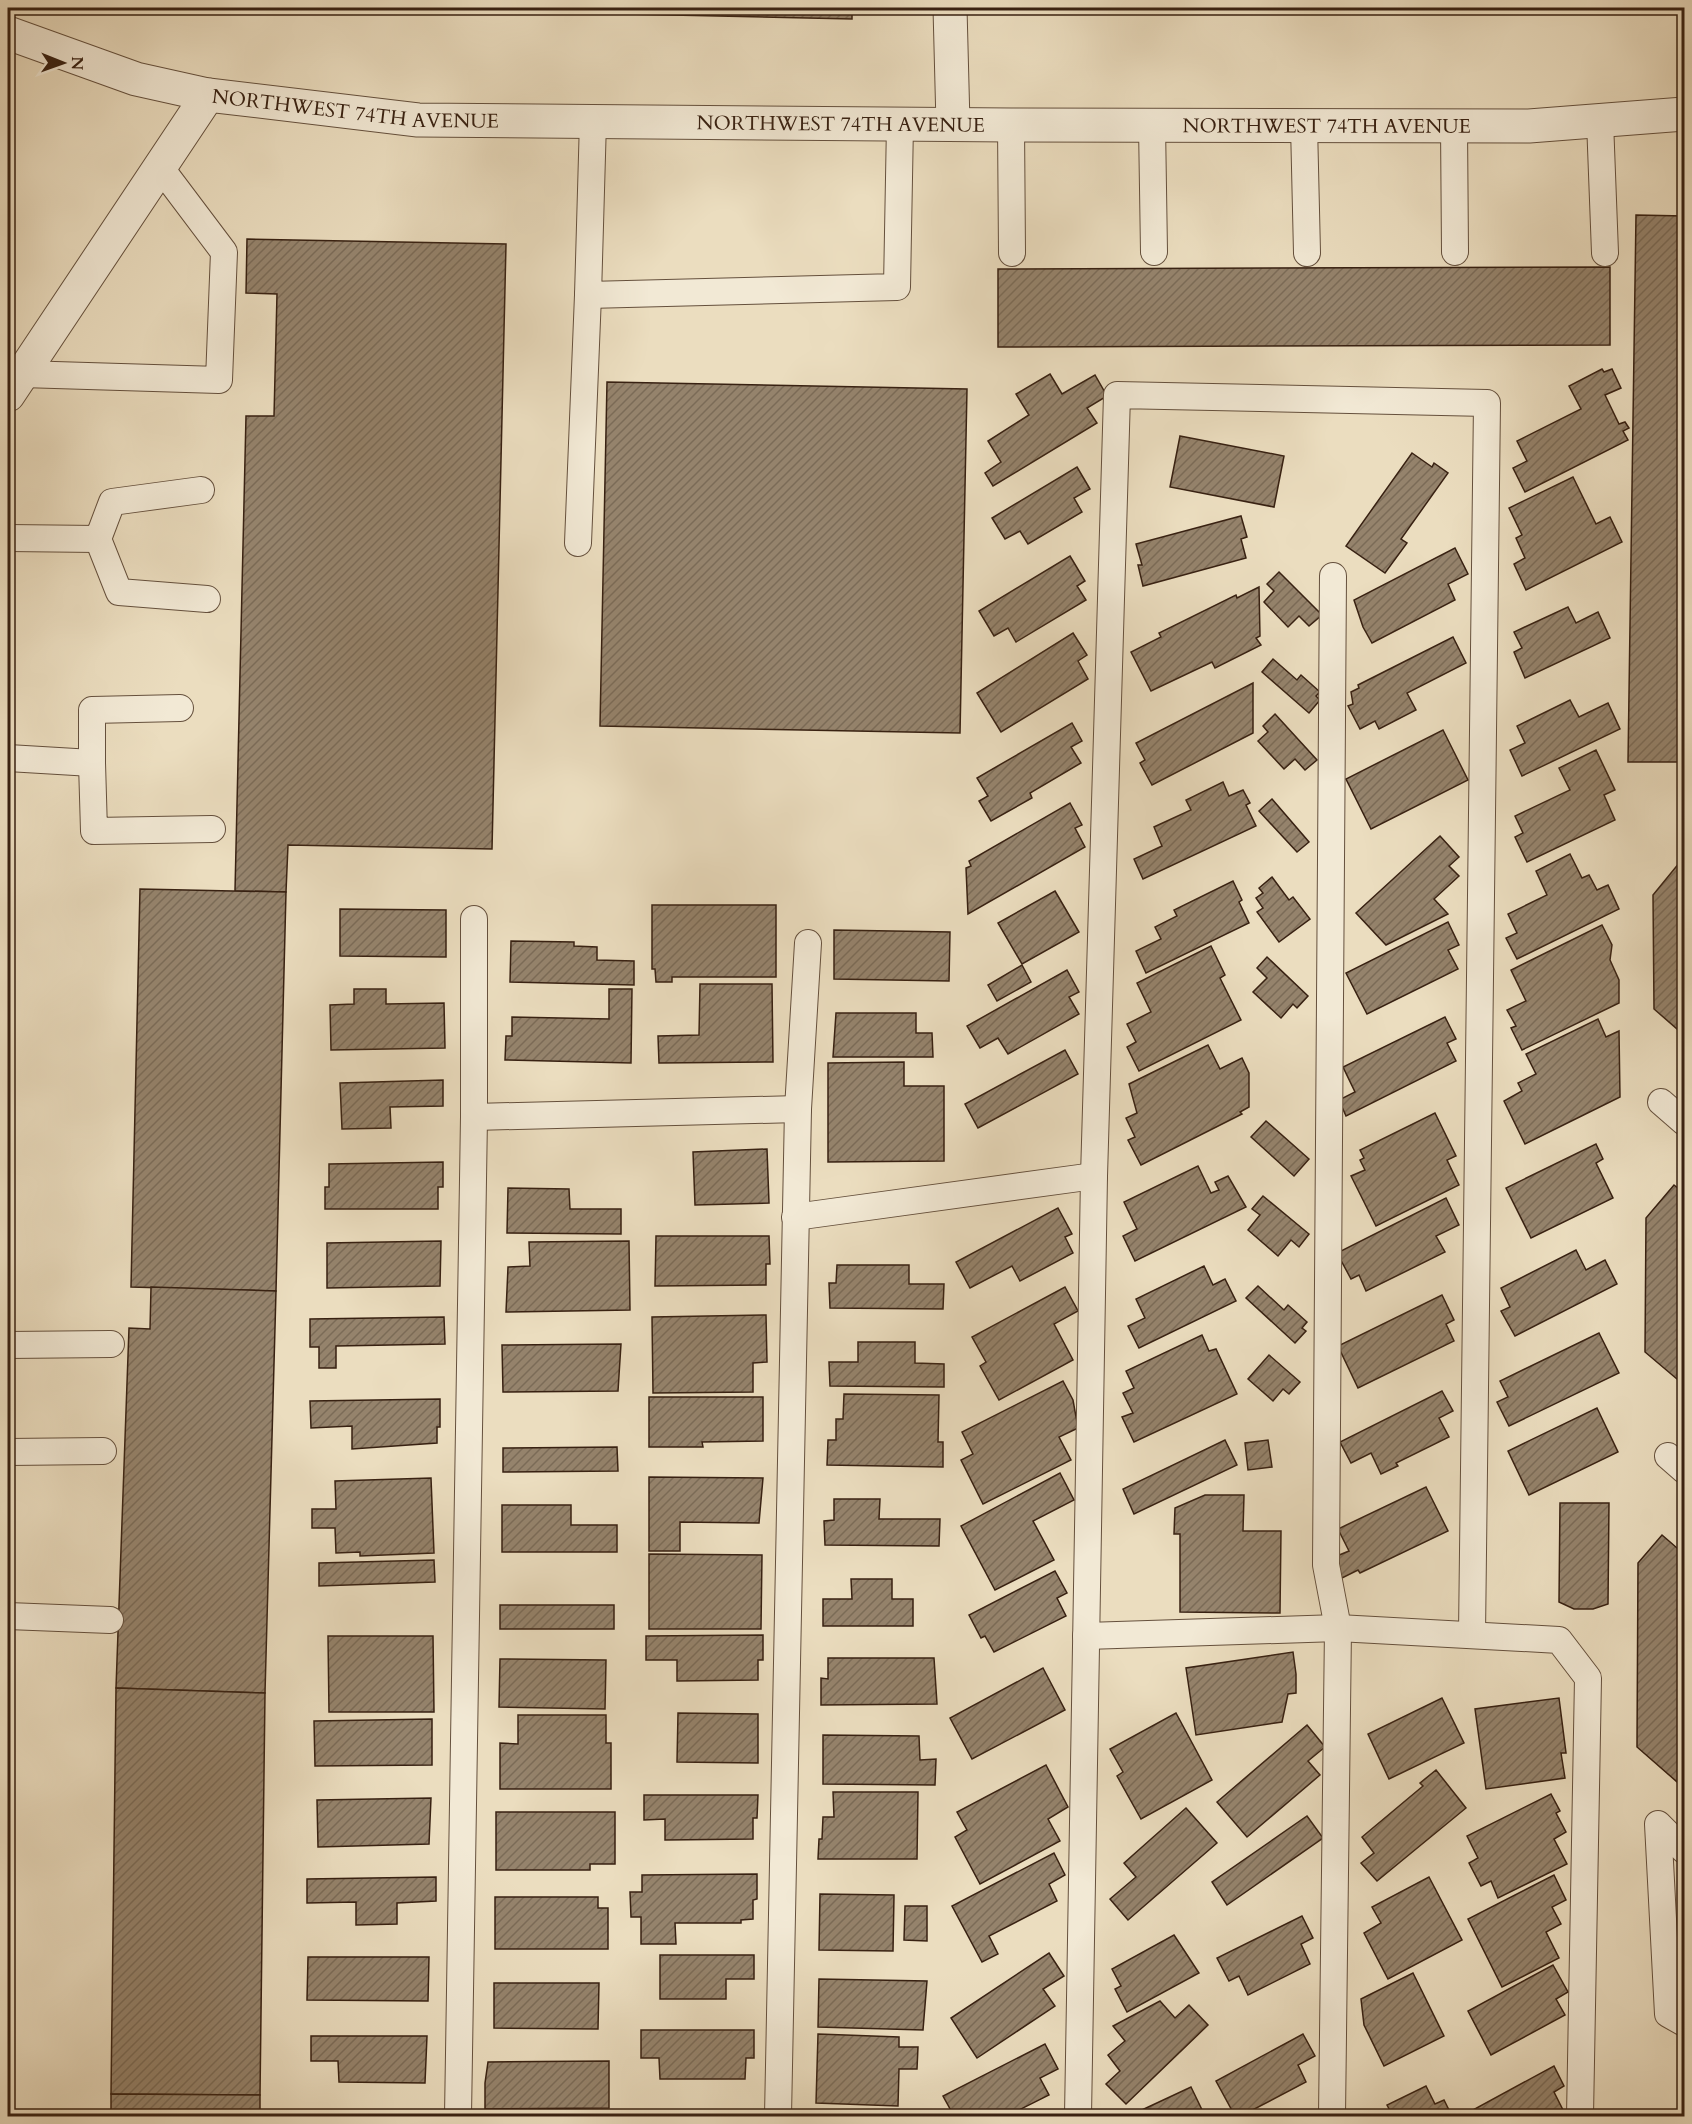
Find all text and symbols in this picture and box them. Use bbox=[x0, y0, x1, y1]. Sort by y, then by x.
north arrow bbox=[33, 33, 93, 93]
text: N bbox=[66, 56, 88, 70]
street label: NORTHWEST 74TH AVENUE bbox=[210, 83, 499, 135]
street label: NORTHWEST 74TH AVENUE bbox=[696, 109, 985, 139]
street label: NORTHWEST 74TH AVENUE bbox=[1182, 112, 1471, 140]

